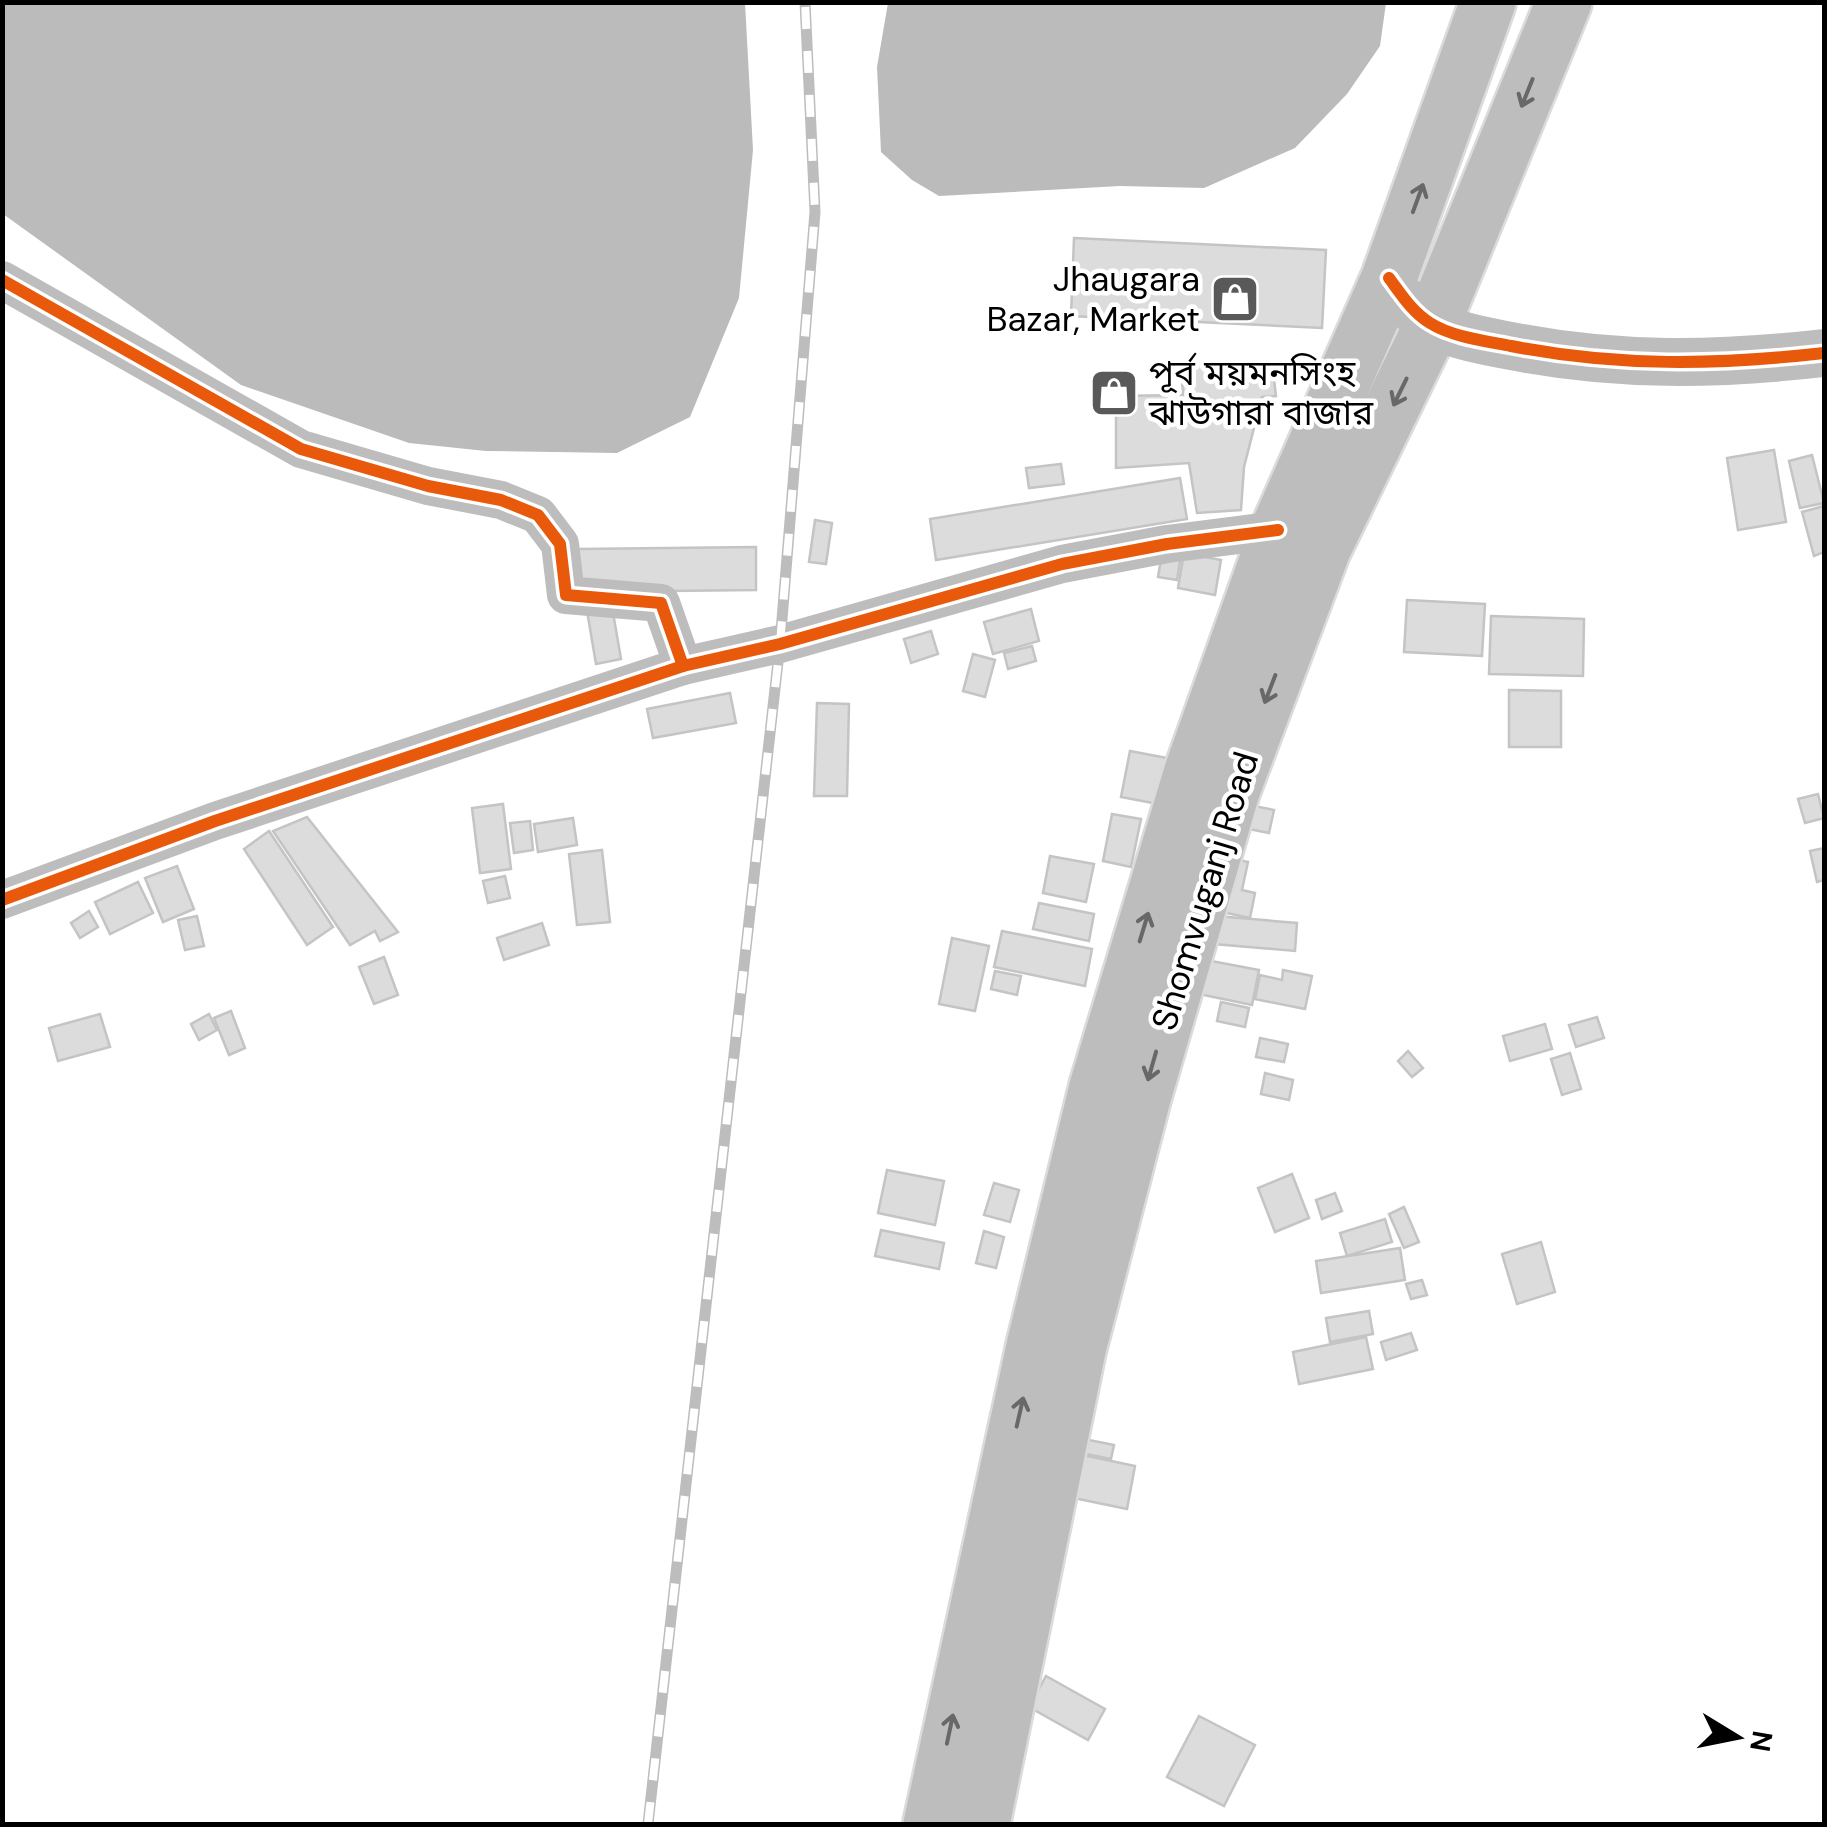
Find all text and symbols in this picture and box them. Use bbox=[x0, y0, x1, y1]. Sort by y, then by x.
one-way arrow bbox=[1517, 77, 1535, 108]
one-way arrow bbox=[1410, 183, 1428, 214]
place label: Jhaugara Bazar, Market bbox=[986, 256, 1200, 342]
shop icon: Jhaugara Bazar, Market bbox=[1209, 273, 1261, 325]
place label: পূর্ব ময়মনসিংহ ঝাউগারা বাজার bbox=[1148, 350, 1374, 436]
shop icon: পূর্ব ময়মনসিংহ ঝাউগারা বাজার bbox=[1088, 367, 1140, 419]
one-way arrow bbox=[1389, 376, 1408, 406]
one-way arrow bbox=[1260, 673, 1278, 704]
street label: Shomvuganj Road bbox=[1141, 746, 1269, 1036]
one-way arrow bbox=[1136, 912, 1154, 944]
one-way arrow bbox=[1142, 1050, 1160, 1081]
one-way arrow bbox=[1012, 1396, 1030, 1428]
north arrow bbox=[1687, 1687, 1787, 1787]
one-way arrow bbox=[942, 1714, 960, 1746]
text: N bbox=[1741, 1728, 1781, 1755]

